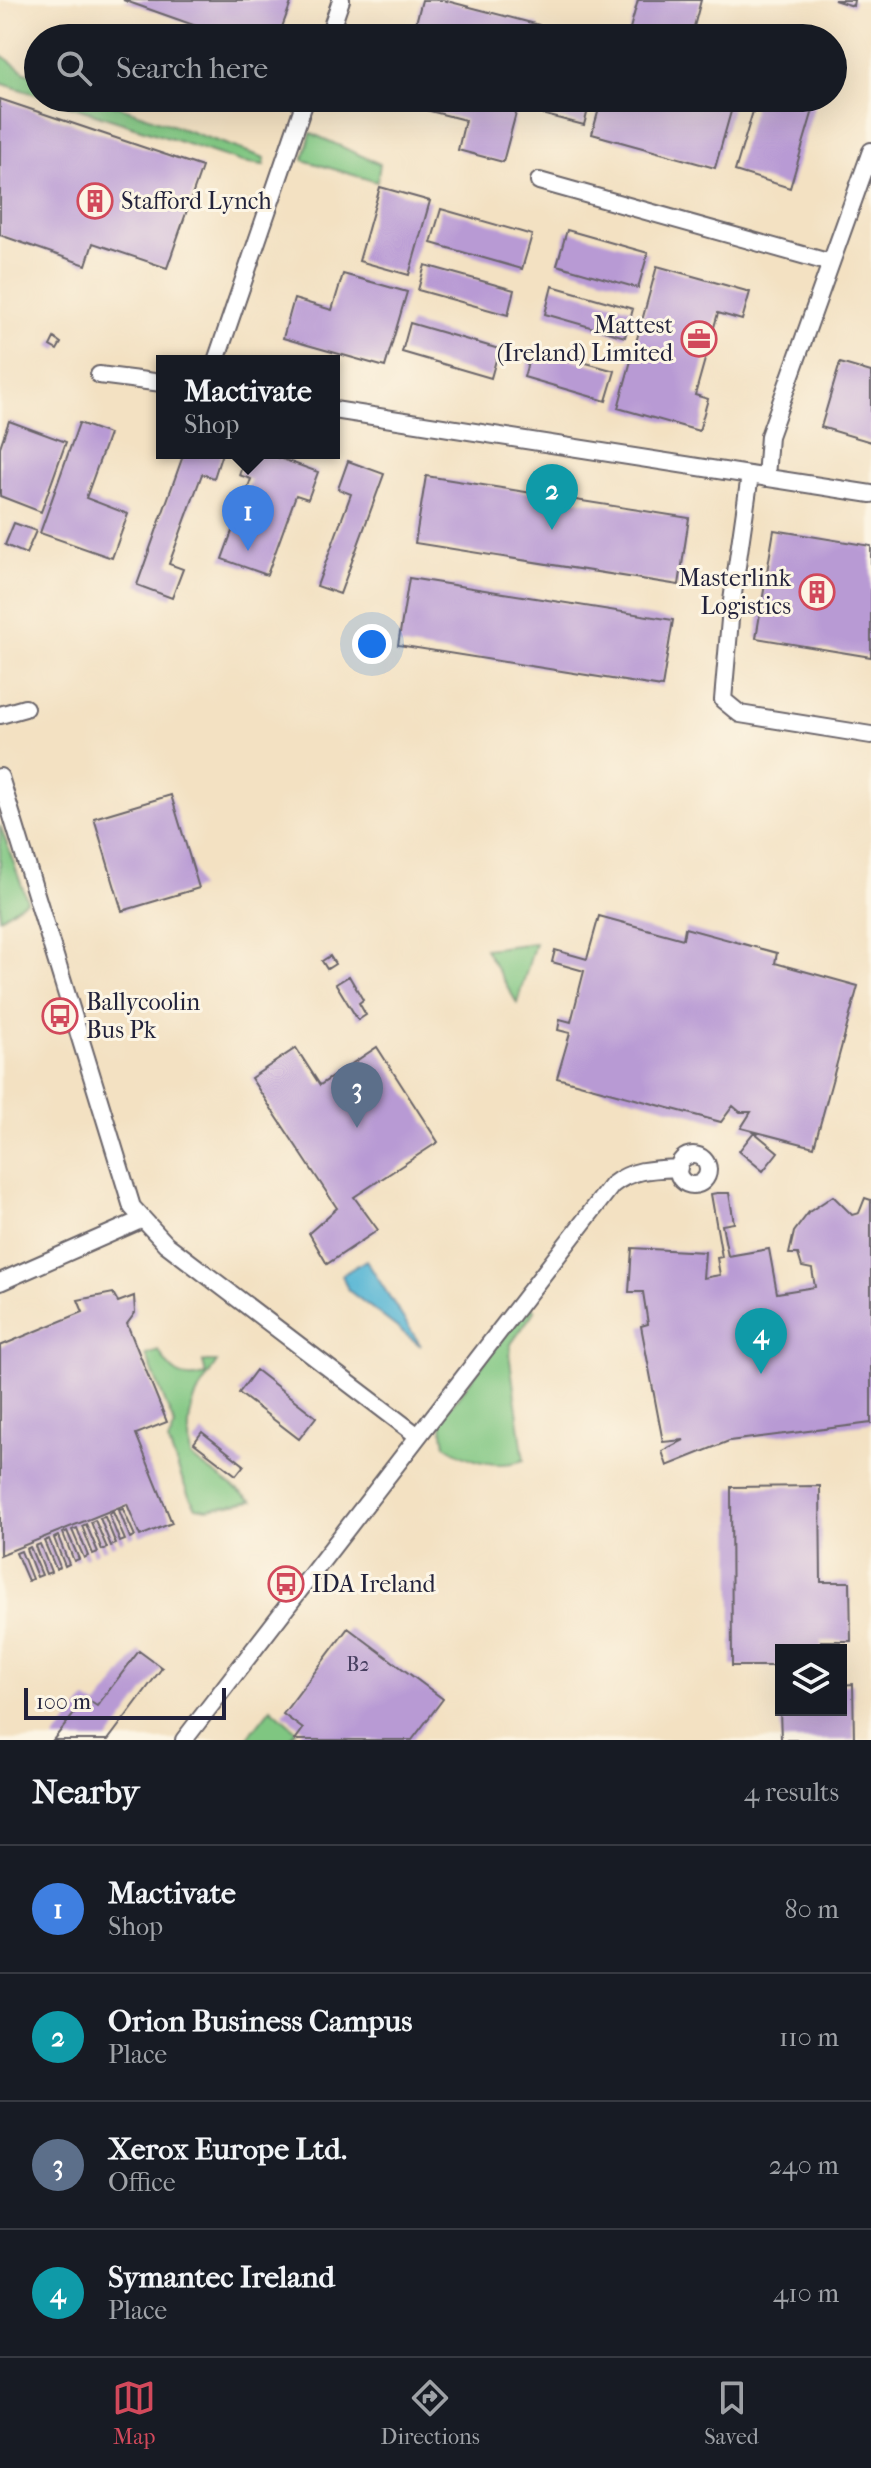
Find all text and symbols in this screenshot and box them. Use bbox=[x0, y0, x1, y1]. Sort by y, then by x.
search box bbox=[24, 24, 847, 112]
icon: search bbox=[52, 46, 96, 90]
text: Search here bbox=[116, 51, 268, 86]
building icon: Stafford Lynch bbox=[76, 182, 114, 220]
place label: Stafford Lynch bbox=[121, 187, 272, 215]
place label: Mattest (Ireland) Limited bbox=[497, 311, 674, 367]
office icon: Mattest (Ireland) Limited bbox=[680, 320, 718, 358]
popup bbox=[156, 355, 340, 459]
text: Mactivate bbox=[184, 374, 312, 409]
text: Shop bbox=[184, 409, 239, 440]
pin: 2 bbox=[526, 464, 578, 530]
pin: 1 bbox=[222, 485, 274, 551]
place label: Masterlink Logistics bbox=[679, 564, 792, 620]
building icon: Masterlink Logistics bbox=[798, 573, 836, 611]
your location bbox=[352, 624, 392, 664]
place label: Ballycoolin Bus Pk bbox=[86, 988, 200, 1044]
bus stop icon: Ballycoolin Bus Pk bbox=[41, 997, 79, 1035]
pin: 3 bbox=[331, 1062, 383, 1128]
pin: 4 bbox=[735, 1308, 787, 1374]
bus stop icon: IDA Ireland bbox=[267, 1565, 305, 1603]
place label: IDA Ireland bbox=[312, 1570, 437, 1598]
map controls bbox=[775, 1644, 847, 1716]
button: layers bbox=[775, 1644, 847, 1716]
house number: B2 bbox=[346, 1653, 370, 1676]
scale bar bbox=[24, 1684, 226, 1720]
text: 100 m bbox=[36, 1689, 91, 1715]
text: Nearby bbox=[32, 1772, 139, 1812]
text: 4 results bbox=[744, 1777, 839, 1808]
text: Mactivate bbox=[108, 1876, 236, 1911]
text: 1 bbox=[53, 1894, 63, 1925]
text: 80 m bbox=[784, 1894, 839, 1925]
text: Shop bbox=[108, 1911, 163, 1942]
text: Orion Business Campus bbox=[108, 2004, 412, 2039]
text: 2 bbox=[51, 2022, 65, 2053]
text: 110 m bbox=[779, 2022, 839, 2053]
text: Place bbox=[108, 2039, 167, 2070]
text: Xerox Europe Ltd. bbox=[108, 2132, 347, 2167]
text: 3 bbox=[53, 2150, 63, 2181]
text: 240 m bbox=[769, 2150, 839, 2181]
text: Office bbox=[108, 2167, 176, 2198]
text: Symantec Ireland bbox=[108, 2260, 335, 2295]
text: 4 bbox=[50, 2278, 66, 2309]
text: 410 m bbox=[773, 2278, 839, 2309]
text: Place bbox=[108, 2295, 167, 2326]
tab: Map bbox=[112, 2376, 156, 2450]
tab: Directions bbox=[381, 2376, 480, 2450]
tab: Saved bbox=[704, 2376, 759, 2450]

